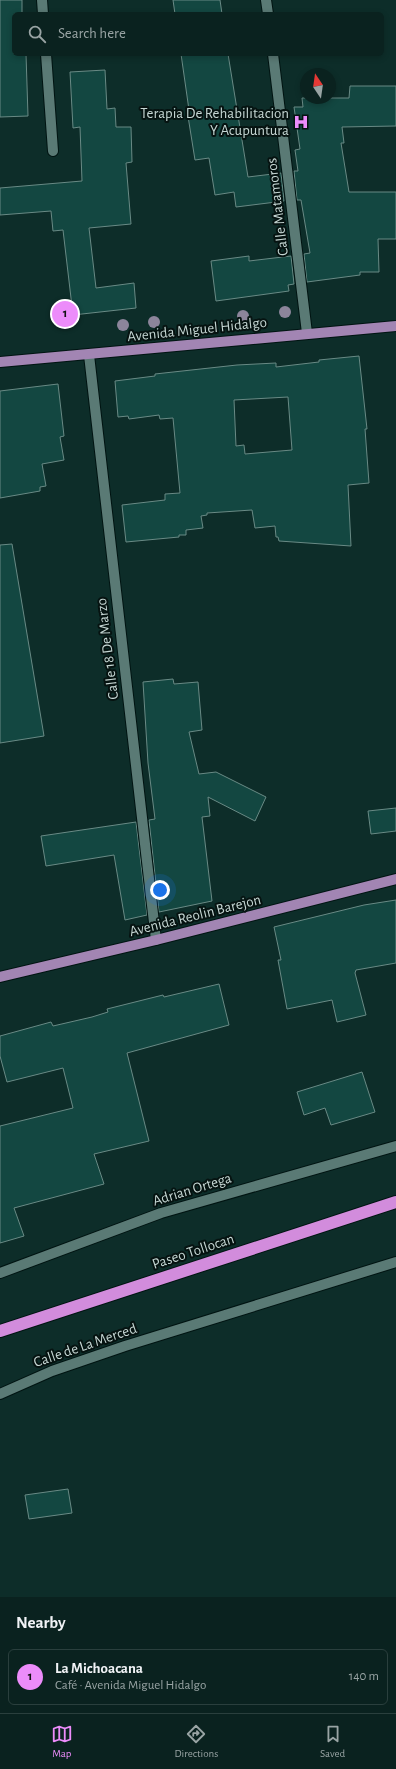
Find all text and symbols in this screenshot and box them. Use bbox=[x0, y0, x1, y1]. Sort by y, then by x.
search box bbox=[12, 12, 384, 56]
icon: search bbox=[26, 23, 48, 45]
text: Search here bbox=[58, 26, 126, 41]
north arrow bbox=[300, 68, 336, 104]
place label: Terapia De Rehabilitacion Y Acupuntura bbox=[140, 106, 289, 138]
hospital icon: Terapia De Rehabilitacion Y Acupuntura bbox=[292, 113, 310, 131]
street label: Calle Matamoros bbox=[264, 157, 291, 257]
pin: 1 bbox=[52, 299, 78, 329]
street label: Avenida Miguel Hidalgo bbox=[126, 315, 268, 344]
street label: Calle 18 De Marzo bbox=[94, 597, 121, 700]
your location bbox=[150, 880, 170, 900]
street label: Avenida Reolin Barejon bbox=[128, 892, 262, 939]
street label: Adrian Ortega bbox=[151, 1170, 233, 1209]
street label: Paseo Tollocan bbox=[150, 1231, 236, 1272]
street label: Calle de La Merced bbox=[32, 1321, 139, 1370]
text: Nearby bbox=[16, 1614, 66, 1631]
text: La Michoacana bbox=[55, 1661, 143, 1676]
text: 1 bbox=[28, 1670, 32, 1683]
text: 140 m bbox=[349, 1670, 379, 1683]
text: Café · Avenida Miguel Hidalgo bbox=[55, 1679, 206, 1692]
tab: Map bbox=[51, 1723, 73, 1760]
tab: Directions bbox=[174, 1723, 218, 1760]
tab: Saved bbox=[320, 1723, 345, 1760]

